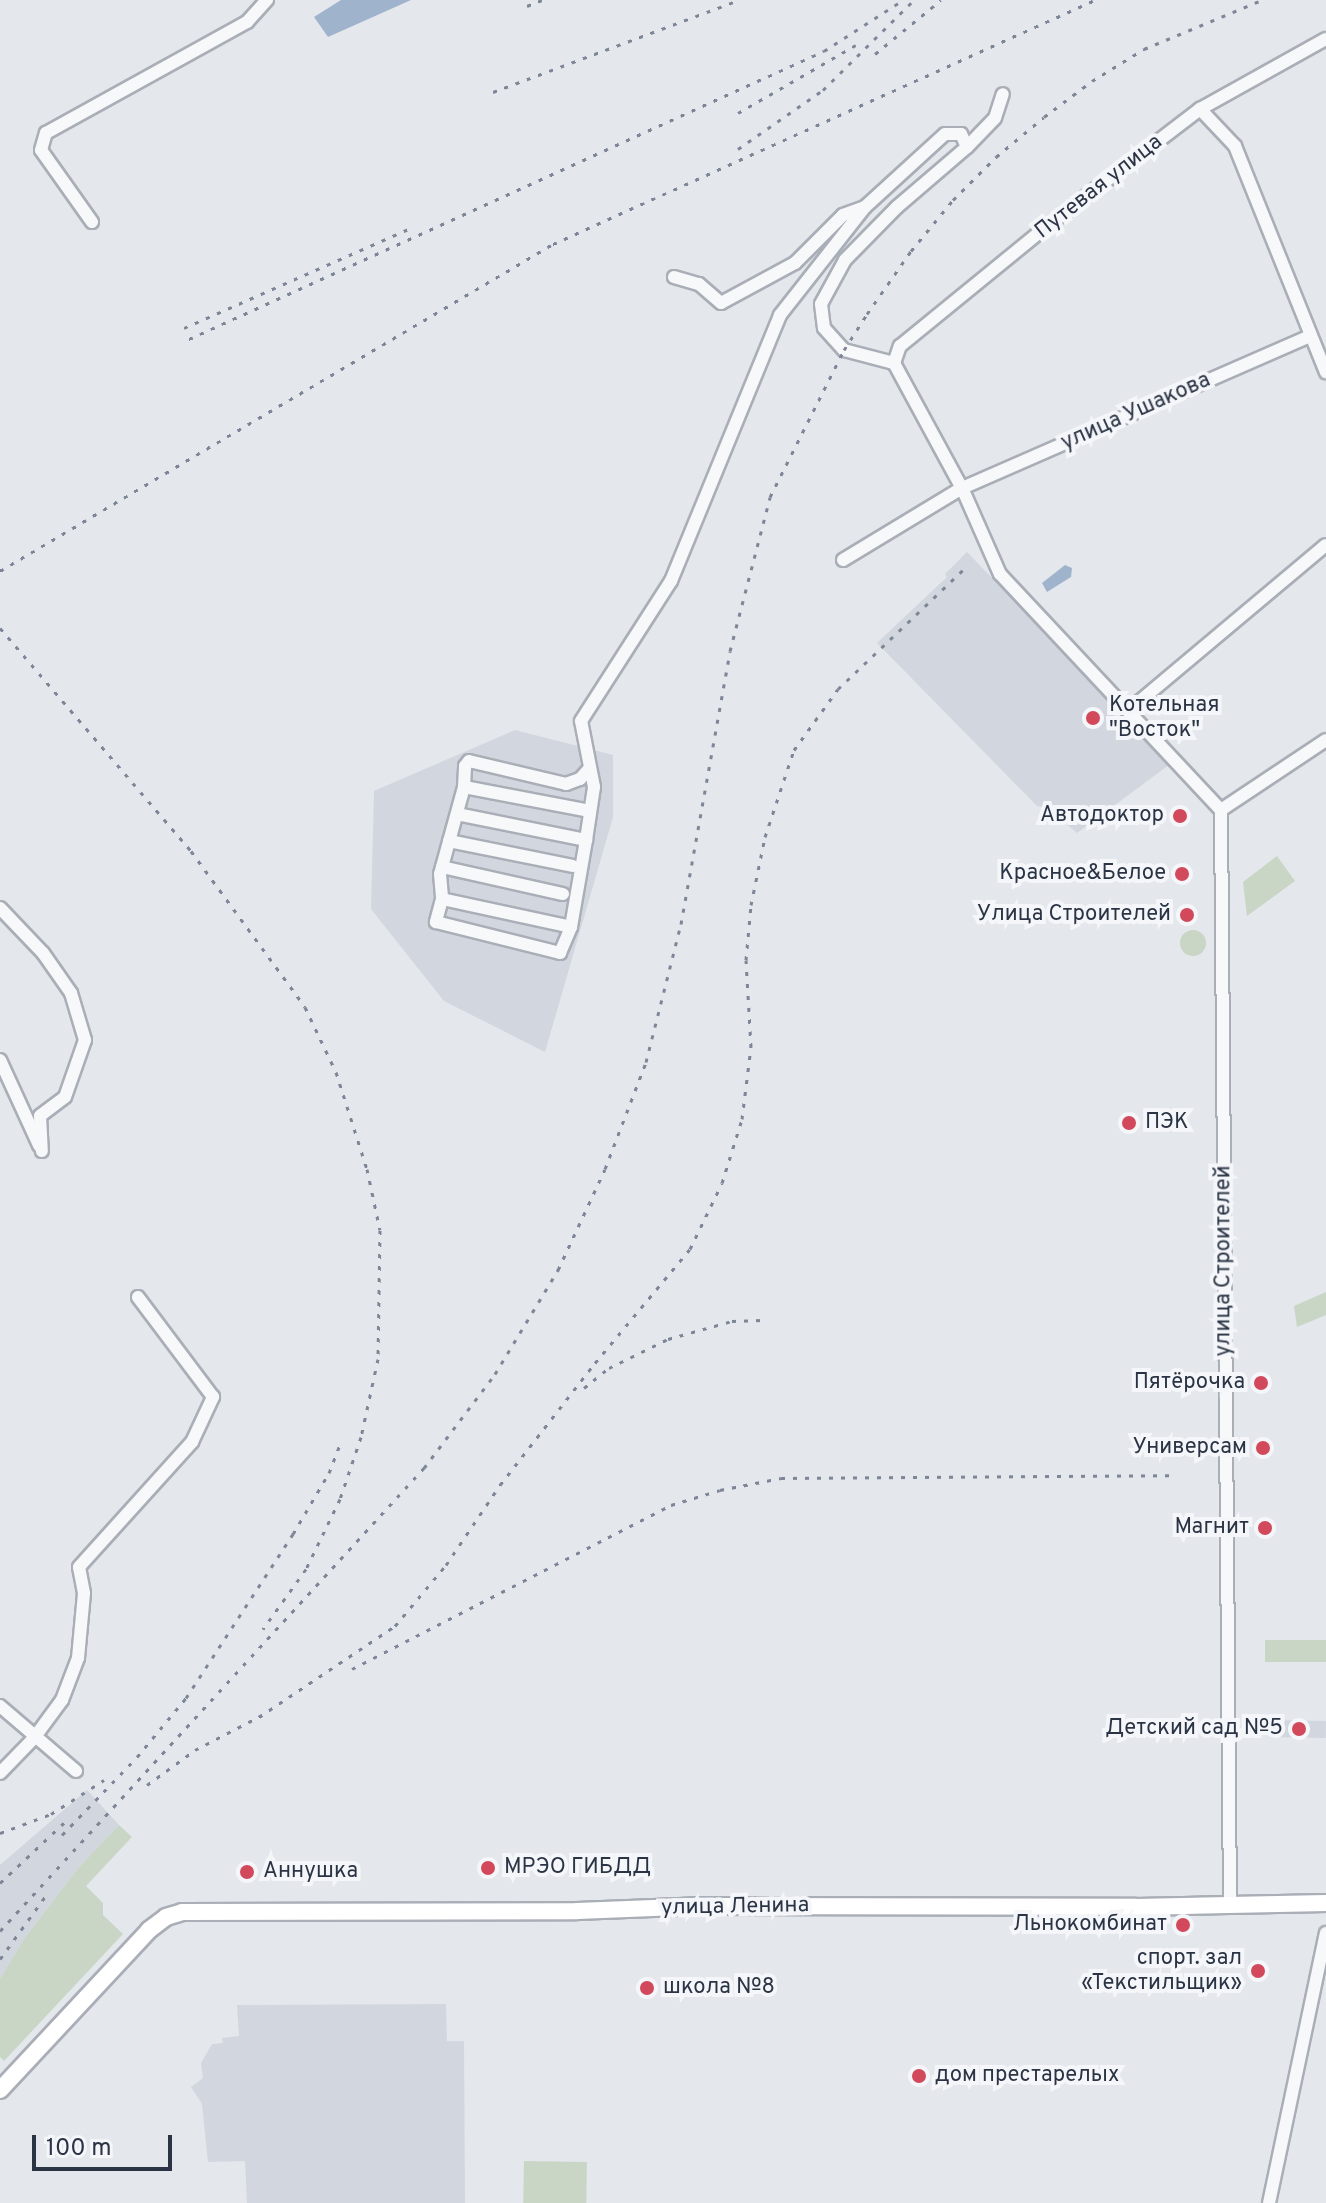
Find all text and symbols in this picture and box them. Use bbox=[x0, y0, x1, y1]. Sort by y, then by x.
street label: Путевая улица bbox=[1030, 129, 1168, 245]
street label: улица Ушакова bbox=[1057, 367, 1215, 457]
place label: Котельная "Восток" bbox=[1109, 692, 1219, 744]
marker: Котельная "Восток" bbox=[1084, 709, 1102, 727]
place label: Автодоктор bbox=[1040, 803, 1164, 829]
marker: Автодоктор bbox=[1171, 807, 1189, 825]
place label: Красное&Белое bbox=[999, 861, 1166, 887]
marker: Красное&Белое bbox=[1173, 865, 1191, 883]
place label: Улица Строителей bbox=[977, 902, 1171, 928]
marker: Улица Строителей bbox=[1178, 906, 1196, 924]
place label: ПЭК bbox=[1145, 1110, 1189, 1136]
marker: ПЭК bbox=[1120, 1114, 1138, 1132]
street label: улица Строителей bbox=[1211, 1165, 1237, 1357]
place label: Пятёрочка bbox=[1134, 1370, 1245, 1396]
marker: Пятёрочка bbox=[1252, 1374, 1270, 1392]
place label: Универсам bbox=[1133, 1435, 1247, 1461]
marker: Универсам bbox=[1254, 1439, 1272, 1457]
place label: Магнит bbox=[1175, 1515, 1249, 1541]
marker: Магнит bbox=[1256, 1519, 1274, 1537]
place label: Детский сад №5 bbox=[1105, 1716, 1283, 1742]
marker: Детский сад №5 bbox=[1290, 1720, 1308, 1738]
place label: МРЭО ГИБДД bbox=[504, 1855, 651, 1881]
place label: Аннушка bbox=[263, 1859, 358, 1885]
marker: МРЭО ГИБДД bbox=[479, 1859, 497, 1877]
marker: Аннушка bbox=[238, 1863, 256, 1881]
street label: улица Ленина bbox=[661, 1893, 809, 1921]
place label: Льнокомбинат bbox=[1013, 1912, 1167, 1938]
marker: Льнокомбинат bbox=[1174, 1916, 1192, 1934]
place label: спорт. зал «Текстильщик» bbox=[1081, 1945, 1242, 1996]
marker: спорт. зал «Текстильщик» bbox=[1249, 1962, 1267, 1980]
place label: школа №8 bbox=[663, 1975, 775, 2001]
marker: школа №8 bbox=[638, 1979, 656, 1997]
place label: дом престарелых bbox=[935, 2063, 1119, 2089]
marker: дом престарелых bbox=[910, 2067, 928, 2085]
scale bar bbox=[36, 2119, 176, 2169]
text: 100 m bbox=[46, 2134, 112, 2164]

